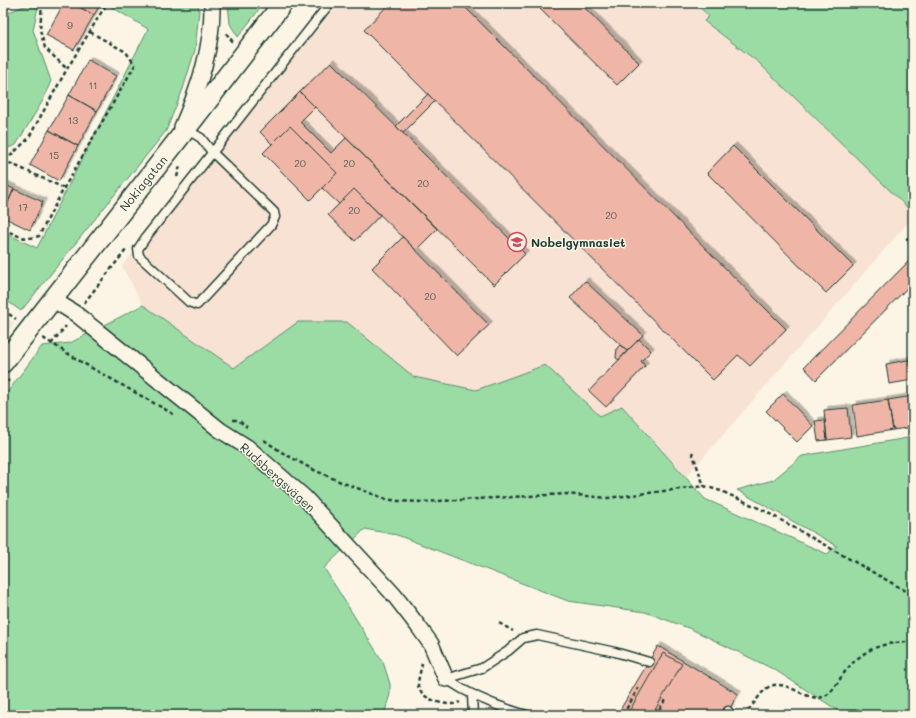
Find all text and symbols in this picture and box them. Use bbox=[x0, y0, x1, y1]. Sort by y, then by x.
house number: 9 bbox=[67, 18, 73, 32]
house number: 11 bbox=[89, 78, 97, 92]
house number: 13 bbox=[68, 113, 78, 127]
house number: 15 bbox=[49, 148, 59, 162]
street label: Nokiagatan bbox=[116, 152, 170, 214]
house number: 20 bbox=[294, 156, 306, 170]
house number: 20 bbox=[343, 156, 355, 170]
house number: 20 bbox=[417, 176, 429, 190]
house number: 17 bbox=[18, 200, 28, 214]
house number: 20 bbox=[348, 203, 360, 217]
house number: 20 bbox=[605, 208, 617, 222]
school or university icon: Nobelgymnasiet bbox=[506, 231, 528, 253]
place label: Nobelgymnasiet bbox=[531, 234, 625, 250]
house number: 20 bbox=[424, 289, 436, 303]
street label: Rudsbergsvägen bbox=[237, 439, 319, 515]

